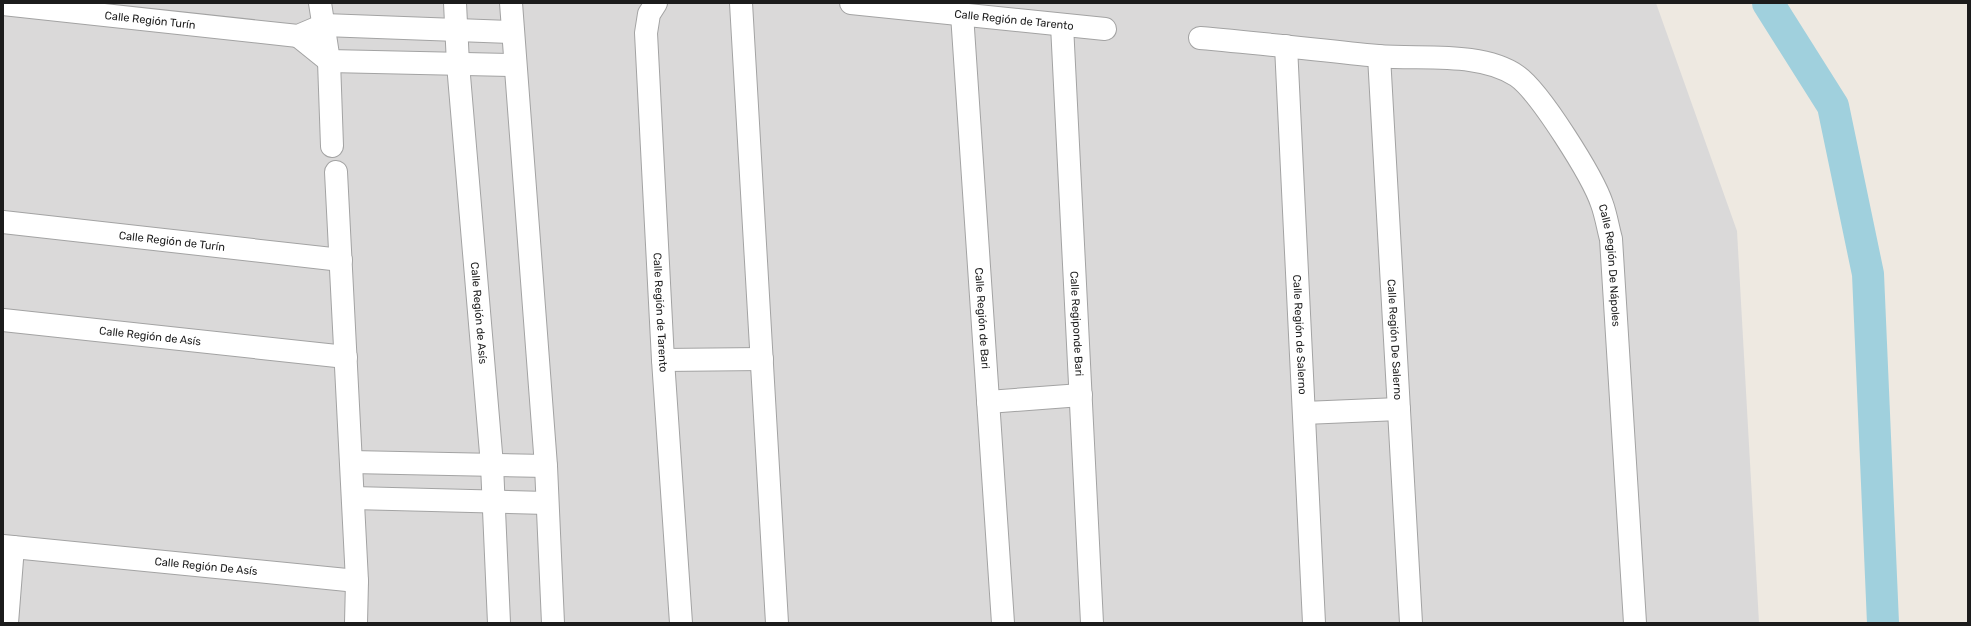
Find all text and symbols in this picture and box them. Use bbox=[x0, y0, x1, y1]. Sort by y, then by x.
street label: Calle Región de Tarento bbox=[954, 8, 1074, 33]
street label: Calle Región Turín bbox=[104, 9, 196, 32]
street label: Calle Región De Nápoles bbox=[1596, 203, 1622, 327]
street label: Calle Región de Turín bbox=[118, 229, 226, 254]
street label: Calle Región de Tarento bbox=[650, 252, 670, 373]
street label: Calle Región de Asís bbox=[468, 262, 489, 365]
street label: Calle Región de Bari bbox=[972, 267, 992, 369]
street label: Calle Regiponde Bari bbox=[1067, 271, 1086, 377]
street label: Calle Región de Salerno bbox=[1290, 274, 1309, 395]
street label: Calle Región De Salerno bbox=[1385, 279, 1404, 401]
street label: Calle Región de Asís bbox=[99, 324, 202, 348]
street label: Calle Región De Asís bbox=[154, 555, 258, 578]

